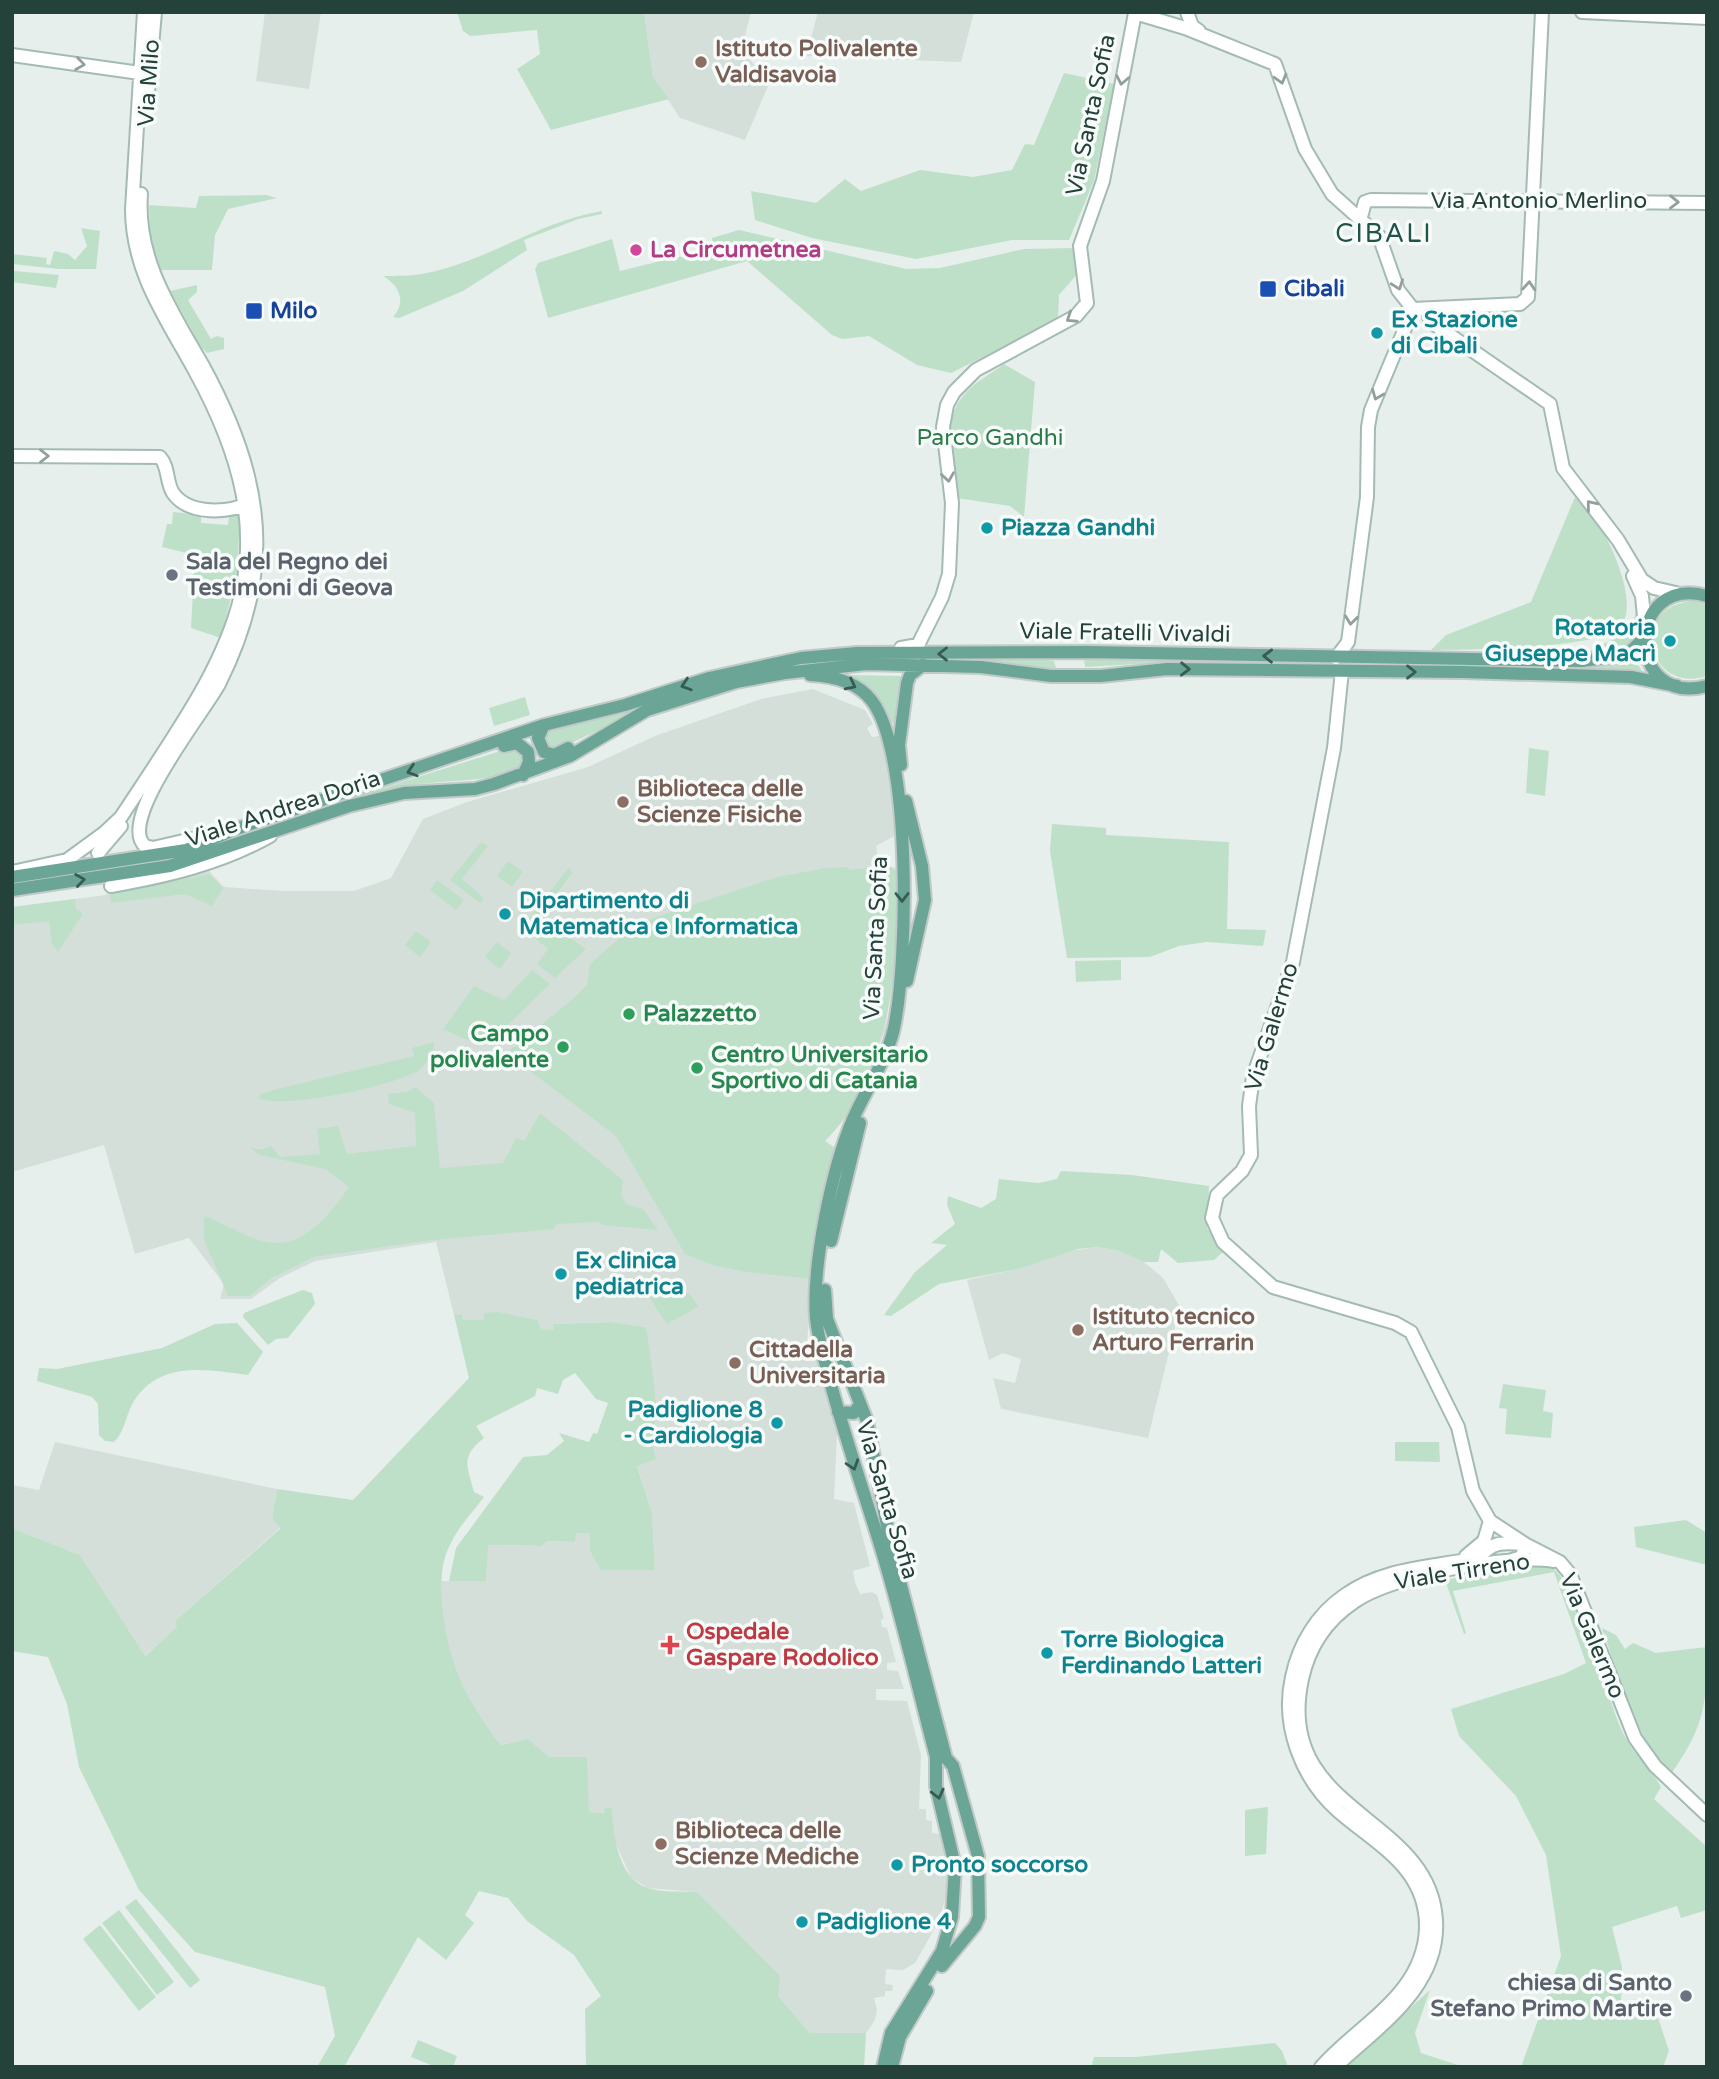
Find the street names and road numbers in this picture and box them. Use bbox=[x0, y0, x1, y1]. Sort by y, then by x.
street label: Via Santa Sofia bbox=[1060, 32, 1122, 198]
street label: Via Milo bbox=[132, 38, 166, 128]
street label: Via Antonio Merlino bbox=[1431, 187, 1647, 215]
street label: Viale Fratelli Vivaldi bbox=[1019, 617, 1231, 649]
street label: Viale Andrea Doria bbox=[182, 764, 384, 854]
street label: Via Santa Sofia bbox=[858, 855, 894, 1021]
street label: Via Galermo bbox=[1239, 959, 1305, 1095]
street label: Via Santa Sofia bbox=[850, 1417, 924, 1583]
street label: Viale Tirreno bbox=[1392, 1547, 1532, 1597]
street label: Via Galermo bbox=[1553, 1569, 1631, 1703]

